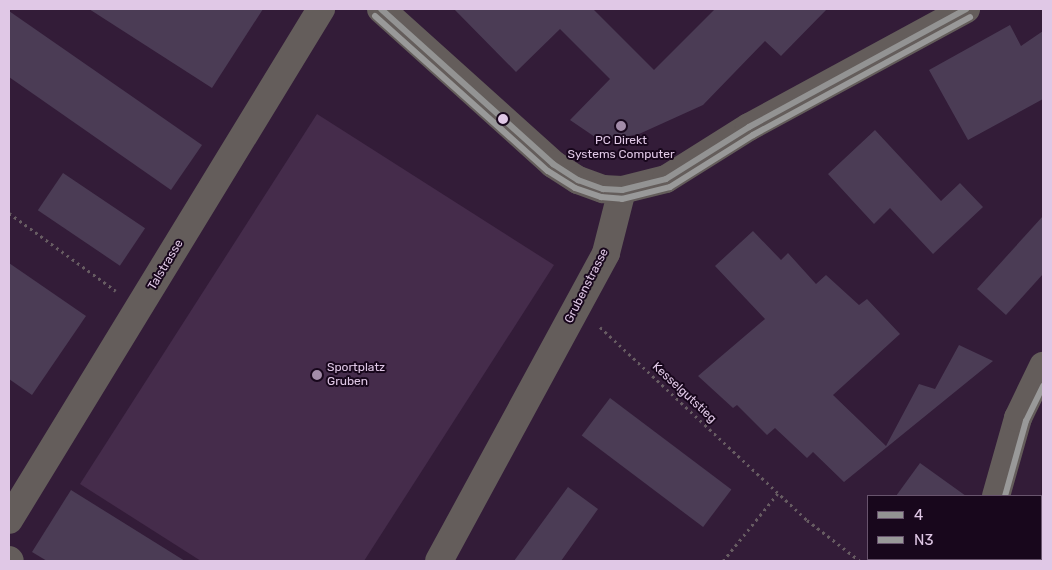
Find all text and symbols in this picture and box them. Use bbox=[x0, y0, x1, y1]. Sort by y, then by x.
unlabelled marker bbox=[498, 114, 508, 124]
marker: PC Direkt Systems Computer bbox=[615, 120, 627, 132]
place label: PC Direkt Systems Computer bbox=[567, 134, 675, 162]
street label: Talstrasse bbox=[145, 237, 187, 293]
street label: Grubenstrasse bbox=[562, 246, 612, 326]
street label: Kesselgutstieg bbox=[649, 360, 719, 426]
place label: Sportplatz Gruben bbox=[327, 361, 385, 389]
marker: Sportplatz Gruben bbox=[311, 369, 323, 381]
legend bbox=[867, 495, 1042, 560]
text: 4 bbox=[914, 506, 923, 524]
text: N3 bbox=[914, 531, 933, 549]

